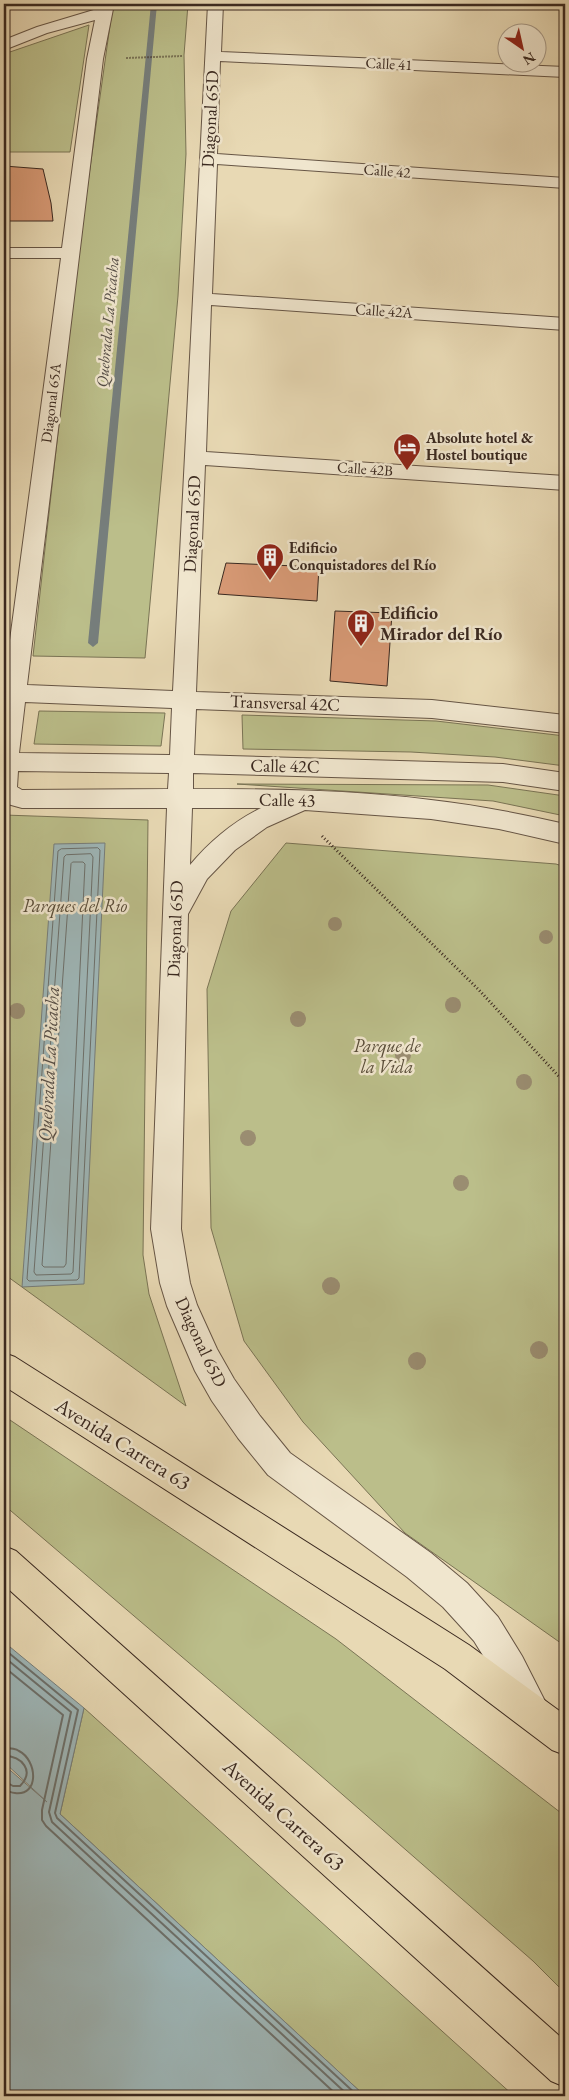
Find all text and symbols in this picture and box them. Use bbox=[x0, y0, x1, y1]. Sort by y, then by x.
north arrow bbox=[496, 22, 546, 72]
text: N bbox=[519, 48, 539, 70]
street label: Calle 41 bbox=[365, 53, 413, 74]
street label: Diagonal 65D bbox=[195, 70, 224, 168]
street label: Calle 42 bbox=[363, 159, 412, 182]
water label: Quebrada La Picacha bbox=[91, 256, 124, 388]
street label: Calle 42A bbox=[355, 299, 414, 322]
street label: Diagonal 65A bbox=[36, 361, 65, 444]
place label: Absolute hotel & Hostel boutique bbox=[425, 428, 533, 464]
hotel icon: Absolute hotel & Hostel boutique bbox=[392, 432, 422, 471]
street label: Calle 42B bbox=[336, 457, 394, 480]
street label: Diagonal 65D bbox=[177, 475, 206, 573]
place label: Edificio Conquistadores del Río bbox=[289, 538, 437, 574]
building icon: Edificio Conquistadores del Río bbox=[255, 542, 285, 581]
place label: Edificio Mirador del Río bbox=[380, 601, 502, 645]
building icon: Edificio Mirador del Río bbox=[346, 608, 376, 647]
street label: Transversal 42C bbox=[230, 689, 340, 716]
street label: Calle 42C bbox=[250, 753, 320, 778]
street label: Calle 43 bbox=[259, 788, 315, 811]
street label: Diagonal 65D bbox=[161, 880, 188, 978]
park label: Parques del Río bbox=[23, 894, 127, 919]
water label: Quebrada La Picacha bbox=[32, 986, 65, 1142]
park label: Parque de la Vida bbox=[353, 1034, 421, 1078]
street label: Diagonal 65D bbox=[170, 1293, 232, 1391]
street label: Avenida Carrera 63 bbox=[50, 1391, 196, 1496]
street label: Avenida Carrera 63 bbox=[217, 1752, 351, 1876]

